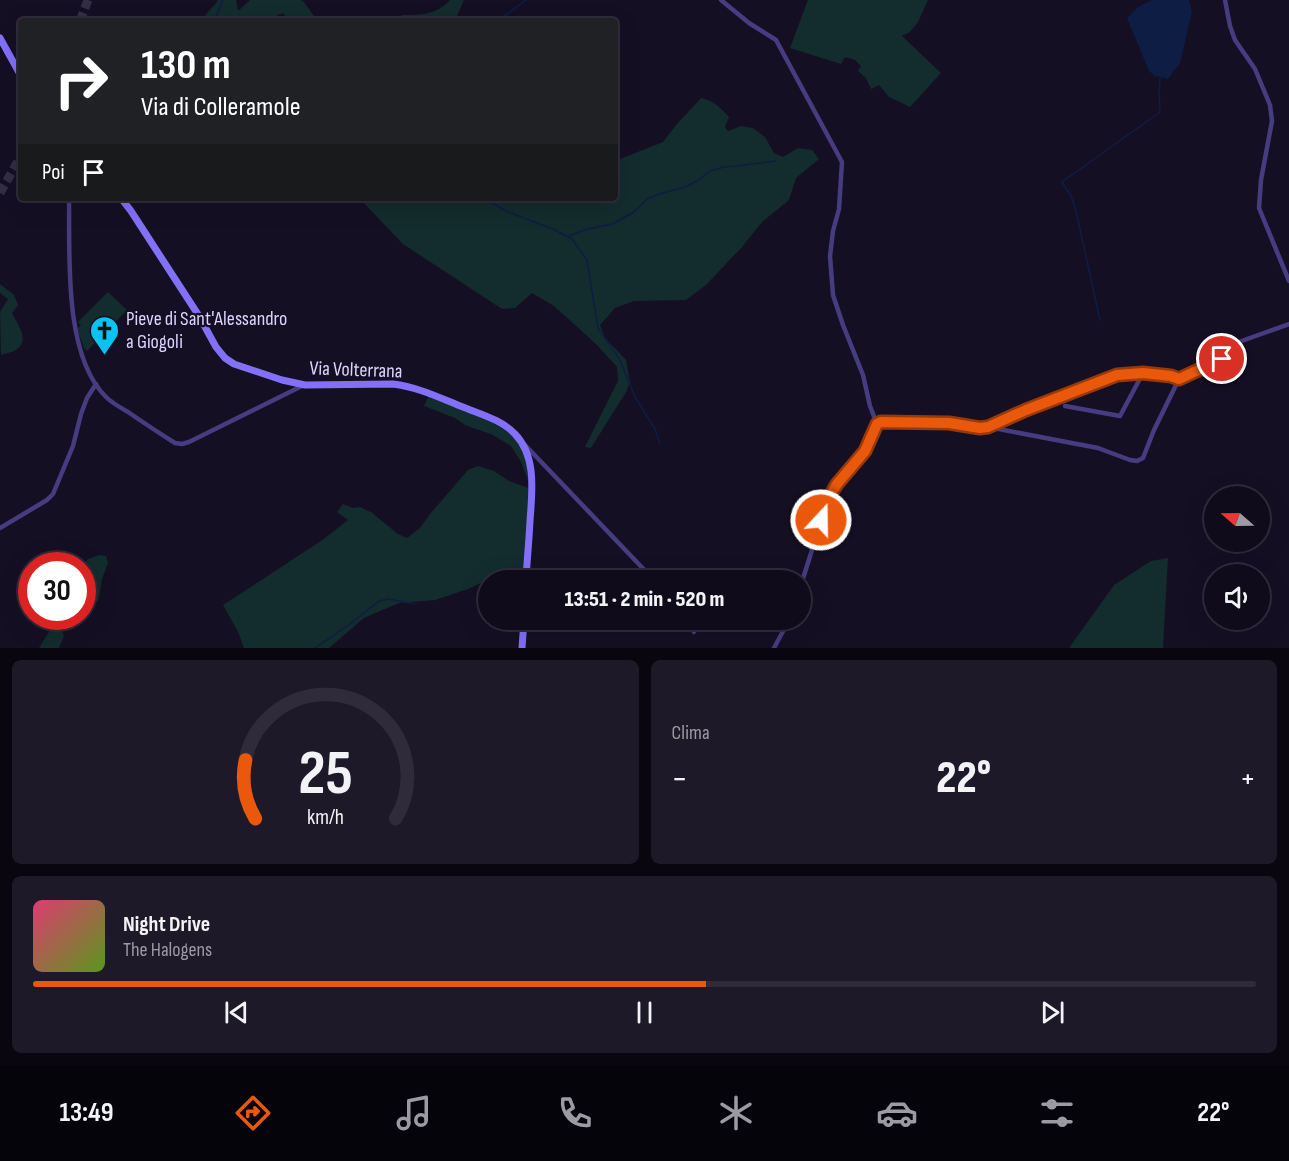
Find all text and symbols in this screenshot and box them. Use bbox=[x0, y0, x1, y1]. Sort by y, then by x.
text: 130 m bbox=[141, 40, 231, 91]
icon: right bbox=[42, 42, 120, 120]
text: Via di Colleramole bbox=[141, 91, 301, 123]
icon: arrive bbox=[77, 156, 110, 189]
text: Poi bbox=[42, 159, 65, 186]
place label: Pieve di Sant'Alessandro a Giogoli bbox=[126, 307, 287, 354]
church icon: Pieve di Sant'Alessandro a Giogoli bbox=[89, 314, 121, 356]
pin bbox=[1196, 333, 1247, 384]
icon: arrive bbox=[1205, 342, 1238, 375]
street label: Via Volterrana bbox=[309, 356, 403, 384]
north arrow bbox=[1204, 486, 1270, 552]
map controls bbox=[1204, 486, 1270, 630]
position arrow bbox=[789, 488, 853, 552]
speed limit sign: 30 bbox=[18, 552, 96, 630]
button: sound bbox=[1204, 564, 1270, 630]
text: 13:51 · 2 min · 520 m bbox=[565, 586, 724, 613]
text: Clima bbox=[672, 721, 710, 745]
text: 25 bbox=[298, 737, 353, 812]
text: 22° bbox=[936, 751, 991, 806]
text: − bbox=[672, 759, 688, 799]
text: + bbox=[1240, 759, 1256, 799]
text: km/h bbox=[307, 805, 344, 830]
text: Night Drive bbox=[123, 911, 210, 938]
text: The Halogens bbox=[123, 938, 212, 962]
icon: previous bbox=[220, 996, 253, 1029]
icon: pause bbox=[628, 996, 661, 1029]
icon: next bbox=[1036, 996, 1069, 1029]
icon: directions bbox=[232, 1092, 274, 1134]
icon: music bbox=[393, 1092, 435, 1134]
icon: phone bbox=[554, 1092, 596, 1134]
icon: climate bbox=[715, 1092, 757, 1134]
icon: car bbox=[876, 1092, 918, 1134]
icon: filters bbox=[1036, 1092, 1078, 1134]
text: 13:49 bbox=[59, 1097, 114, 1129]
text: 22° bbox=[1197, 1097, 1230, 1129]

